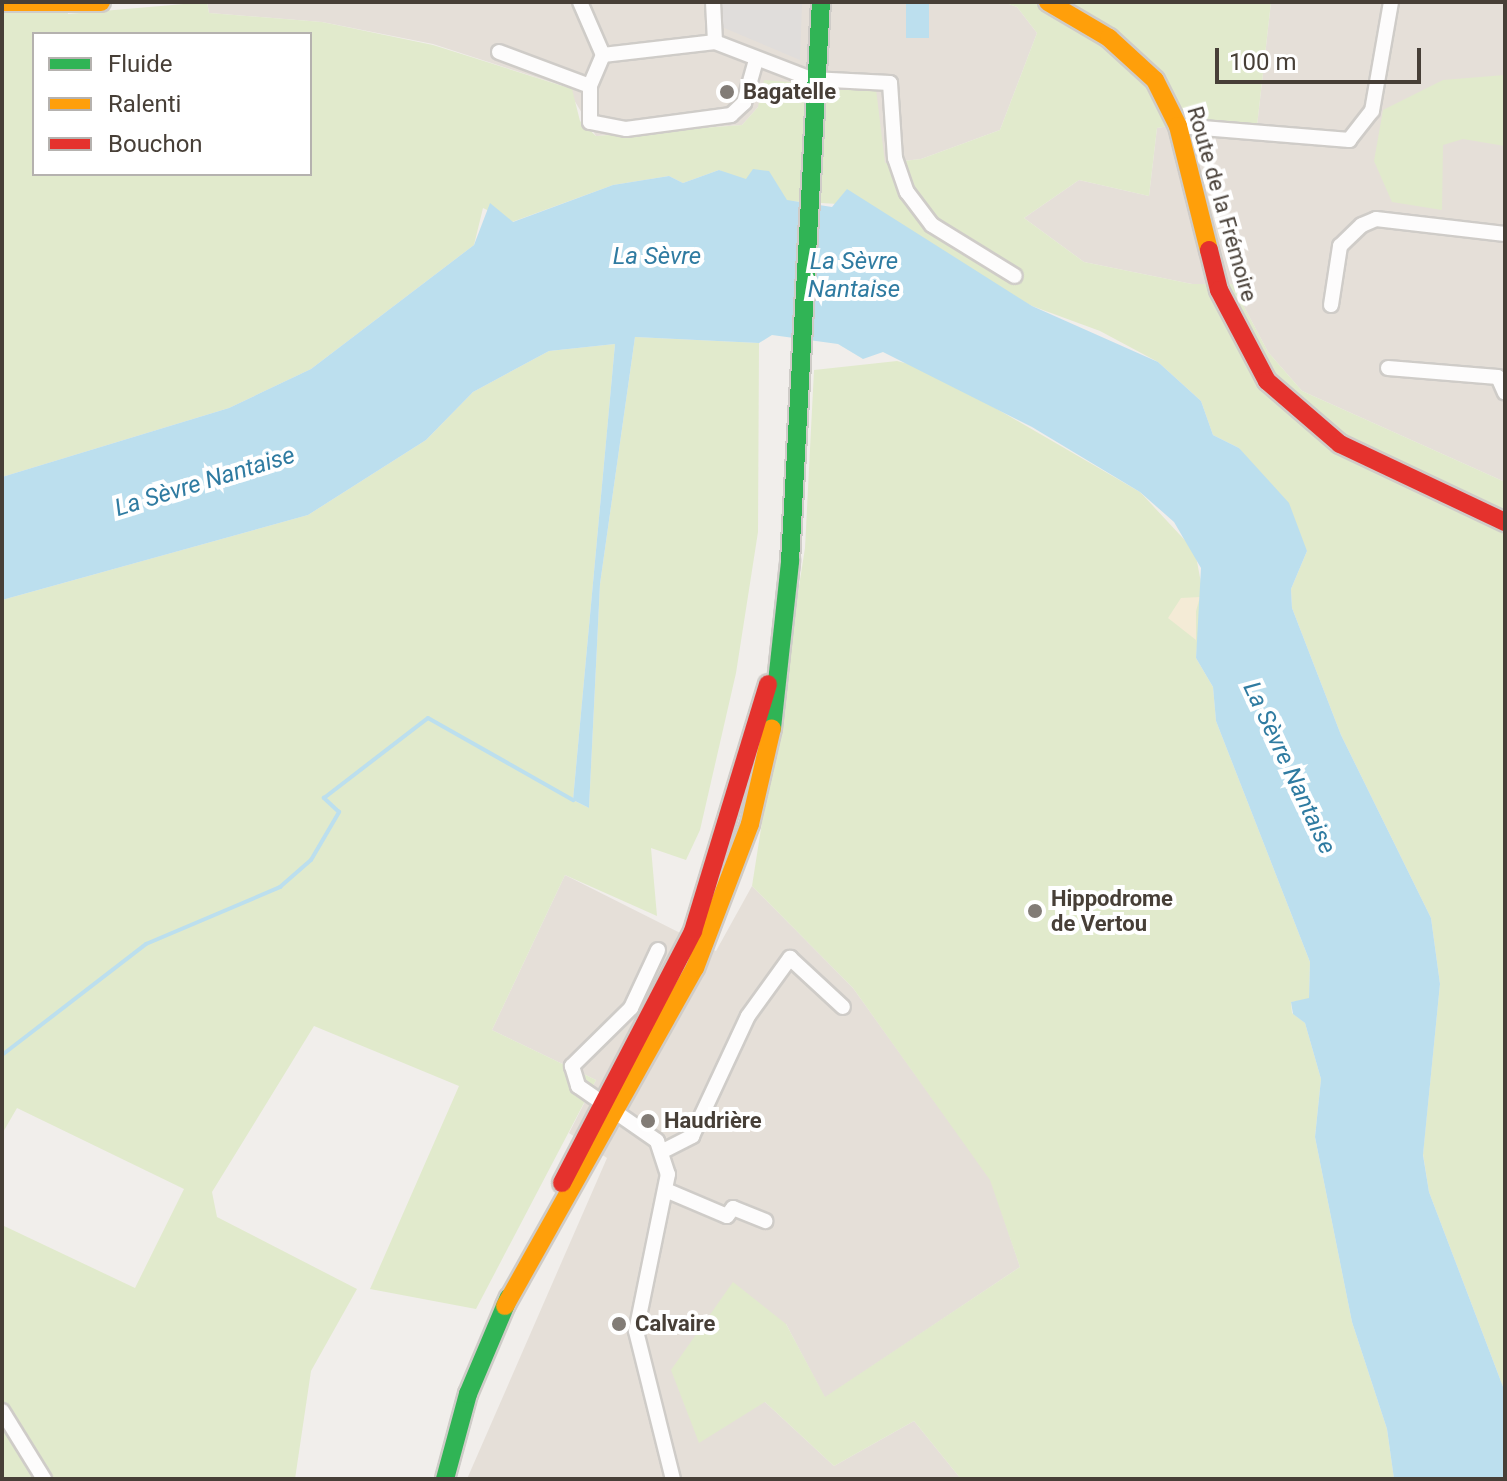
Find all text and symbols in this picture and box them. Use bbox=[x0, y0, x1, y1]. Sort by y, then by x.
legend bbox=[32, 32, 312, 176]
scale bar bbox=[1219, 32, 1425, 82]
text: 100 m bbox=[1229, 48, 1296, 76]
text: Fluide bbox=[108, 50, 172, 78]
place label: Bagatelle bbox=[743, 79, 836, 105]
marker: Bagatelle bbox=[718, 83, 736, 101]
text: Ralenti bbox=[108, 90, 181, 118]
street label: Route de la Frémoire bbox=[1182, 103, 1262, 305]
text: Bouchon bbox=[108, 130, 203, 158]
water label: La Sèvre bbox=[613, 243, 701, 271]
water label: La Sèvre Nantaise bbox=[808, 248, 900, 304]
water label: La Sèvre Nantaise bbox=[112, 441, 298, 523]
water label: La Sèvre Nantaise bbox=[1236, 677, 1342, 859]
place label: Hippodrome de Vertou bbox=[1051, 885, 1173, 936]
marker: Hippodrome de Vertou bbox=[1026, 902, 1044, 920]
place label: Haudrière bbox=[664, 1108, 762, 1134]
marker: Haudrière bbox=[639, 1112, 657, 1130]
place label: Calvaire bbox=[635, 1311, 715, 1337]
marker: Calvaire bbox=[610, 1315, 628, 1333]

